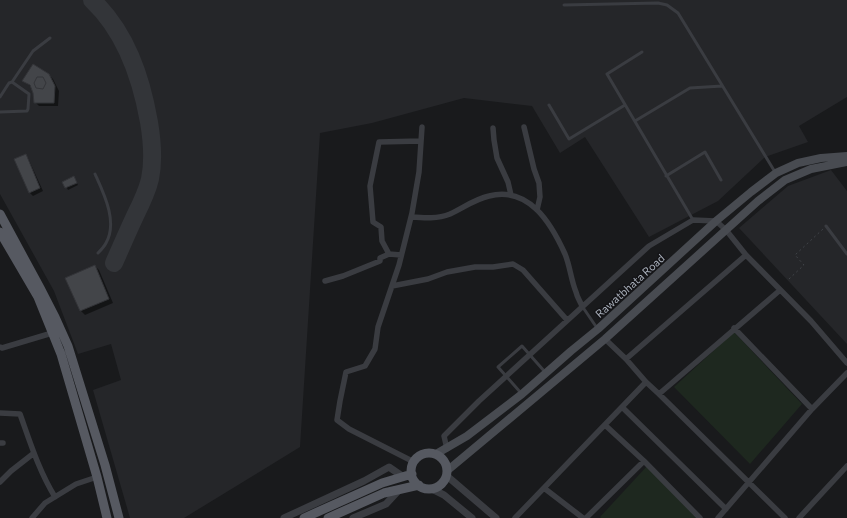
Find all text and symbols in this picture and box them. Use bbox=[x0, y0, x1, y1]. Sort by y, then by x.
street label: Rawatbhata Road bbox=[592, 251, 667, 320]

